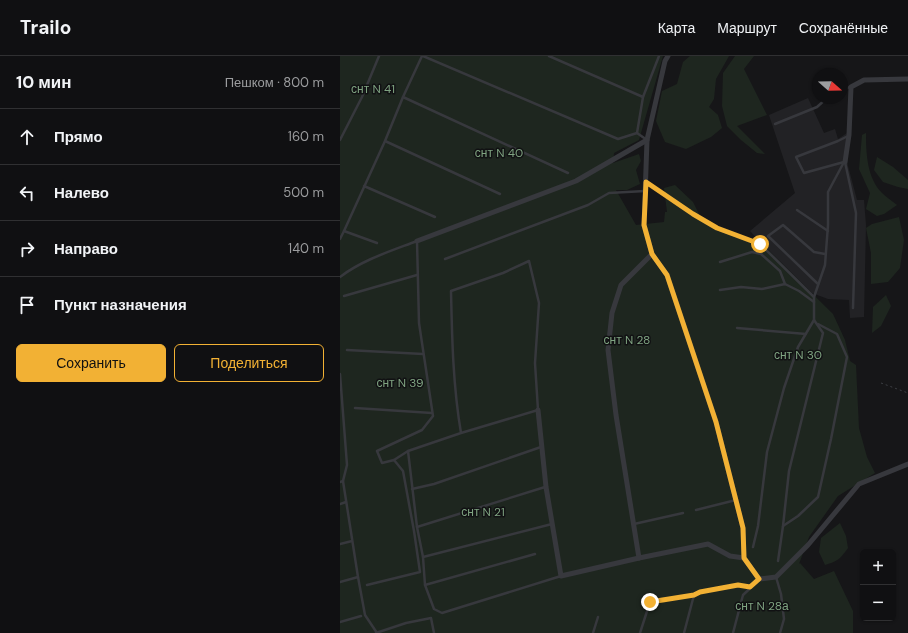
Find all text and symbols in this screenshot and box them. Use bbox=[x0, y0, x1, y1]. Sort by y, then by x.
text: Trailo bbox=[20, 15, 71, 40]
text: Карта bbox=[658, 19, 695, 37]
text: Маршрут bbox=[717, 19, 777, 37]
text: Сохранённые bbox=[799, 19, 888, 37]
north arrow bbox=[812, 68, 848, 104]
text: 10 мин bbox=[16, 71, 71, 93]
text: Пешком · 800 m bbox=[225, 74, 324, 91]
park label: снт N 41 bbox=[351, 81, 395, 97]
icon: ahead bbox=[16, 126, 38, 148]
text: Прямо bbox=[54, 127, 103, 147]
text: 160 m bbox=[288, 128, 324, 145]
park label: снт N 40 bbox=[475, 145, 523, 161]
icon: left bbox=[16, 182, 38, 204]
text: Налево bbox=[54, 183, 109, 203]
text: 500 m bbox=[283, 184, 324, 201]
route start bbox=[751, 235, 769, 253]
icon: right bbox=[16, 238, 38, 260]
text: Направо bbox=[54, 239, 118, 259]
text: 140 m bbox=[288, 240, 324, 257]
icon: arrive bbox=[16, 294, 38, 316]
text: Пункт назначения bbox=[54, 295, 187, 315]
park label: снт N 28 bbox=[604, 332, 650, 348]
button: Сохранить bbox=[16, 344, 166, 382]
button: Поделиться bbox=[174, 344, 324, 382]
park label: снт N 30 bbox=[774, 347, 822, 363]
park label: снт N 39 bbox=[376, 375, 424, 391]
park label: снт N 21 bbox=[461, 504, 505, 520]
map controls bbox=[860, 549, 896, 621]
button: + bbox=[860, 549, 896, 585]
button: − bbox=[860, 585, 896, 621]
route end bbox=[641, 593, 659, 611]
park label: снт N 28а bbox=[735, 598, 789, 614]

